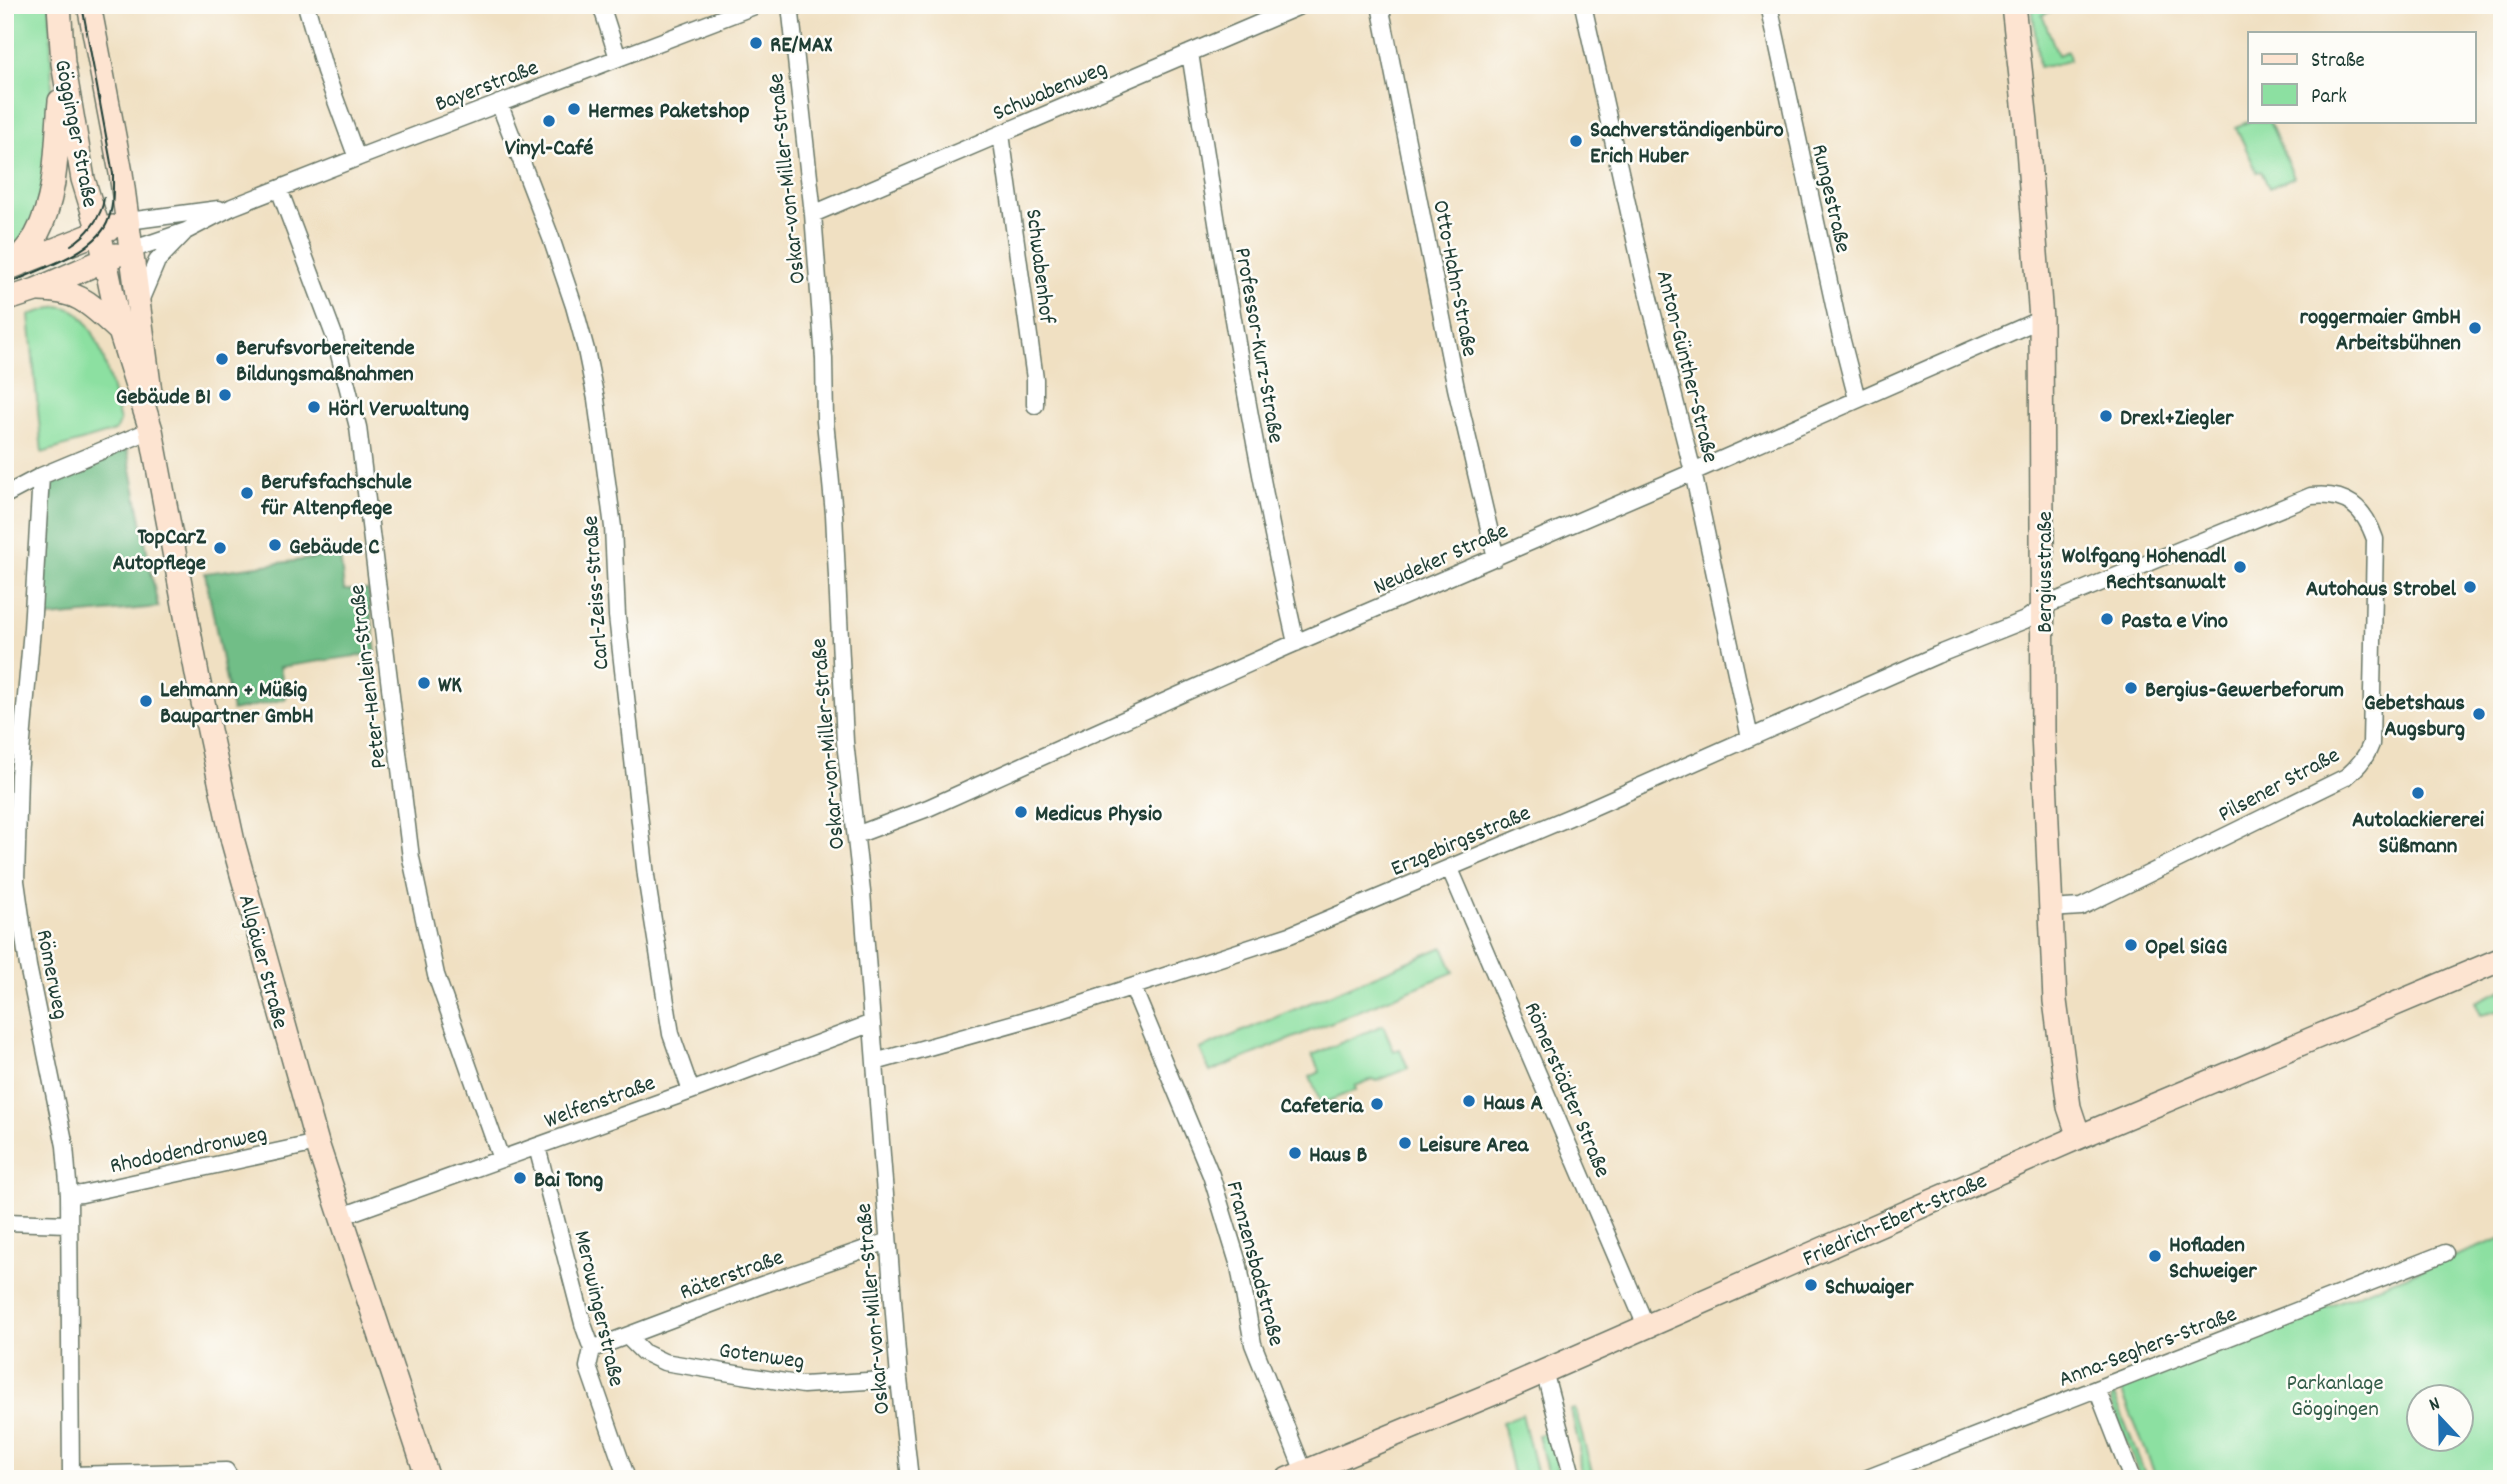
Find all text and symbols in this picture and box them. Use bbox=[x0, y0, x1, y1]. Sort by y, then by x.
place label: RE/MAX bbox=[770, 30, 832, 63]
legend bbox=[2248, 32, 2476, 122]
marker: RE/MAX bbox=[748, 35, 764, 51]
text: Straße bbox=[2311, 47, 2365, 77]
street label: Bayerstraße bbox=[431, 52, 544, 122]
street label: Schwabenweg bbox=[988, 53, 1113, 131]
street label: Gögginger Straße bbox=[44, 57, 105, 210]
street label: Oskar-von-Miller-Straße bbox=[761, 72, 816, 286]
text: Park bbox=[2311, 83, 2347, 113]
place label: Hermes Paketshop bbox=[588, 96, 750, 129]
marker: Hermes Paketshop bbox=[566, 101, 582, 117]
marker: Vinyl-Café bbox=[541, 113, 557, 129]
place label: Sachverständigenbüro Erich Huber bbox=[1590, 115, 1784, 174]
place label: Vinyl-Café bbox=[505, 133, 593, 166]
marker: Sachverständigenbüro Erich Huber bbox=[1568, 133, 1584, 149]
street label: Rungestraße bbox=[1801, 141, 1858, 256]
street label: Otto-Hahn-Straße bbox=[1422, 198, 1485, 360]
street label: Schwabenhof bbox=[1015, 207, 1062, 326]
street label: Professor-Kurz-Straße bbox=[1224, 245, 1291, 446]
street label: Anton-Günther-Straße bbox=[1646, 267, 1725, 466]
place label: roggermaier GmbH Arbeitsbühnen bbox=[2300, 302, 2461, 361]
marker: roggermaier GmbH Arbeitsbühnen bbox=[2467, 320, 2483, 336]
place label: Berufsvorbereitende Bildungsmaßnahmen bbox=[236, 333, 415, 392]
marker: Berufsvorbereitende Bildungsmaßnahmen bbox=[214, 351, 230, 367]
place label: Gebäude B1 bbox=[116, 382, 211, 415]
marker: Gebäude B1 bbox=[217, 387, 233, 403]
place label: Hörl Verwaltung bbox=[328, 394, 469, 427]
marker: Hörl Verwaltung bbox=[306, 399, 322, 415]
place label: Drexl+Ziegler bbox=[2120, 403, 2234, 436]
marker: Drexl+Ziegler bbox=[2098, 408, 2114, 424]
place label: Berufsfachschule für Altenpflege bbox=[260, 467, 412, 526]
marker: Berufsfachschule für Altenpflege bbox=[239, 485, 255, 501]
street label: Bergiusstraße bbox=[2030, 511, 2063, 633]
street label: Carl-Zeiss-Straße bbox=[576, 514, 619, 671]
street label: Neudeker Straße bbox=[1369, 516, 1514, 605]
place label: TopCarZ Autopflege bbox=[112, 522, 207, 581]
place label: Gebäude C bbox=[289, 532, 380, 565]
marker: Gebäude C bbox=[267, 537, 283, 553]
marker: TopCarZ Autopflege bbox=[212, 540, 228, 556]
place label: Wolfgang Hohenadl Rechtsanwalt bbox=[2062, 541, 2227, 600]
marker: Wolfgang Hohenadl Rechtsanwalt bbox=[2232, 559, 2248, 575]
place label: Autohaus Strobel bbox=[2306, 574, 2457, 607]
marker: Autohaus Strobel bbox=[2462, 579, 2478, 595]
street label: Peter-Henlein-Straße bbox=[342, 583, 397, 771]
place label: Pasta e Vino bbox=[2121, 606, 2228, 639]
marker: Pasta e Vino bbox=[2099, 611, 2115, 627]
street label: Oskar-von-Miller-Straße bbox=[804, 637, 855, 851]
place label: WK bbox=[438, 670, 462, 703]
place label: Lehmann + Müßig Baupartner GmbH bbox=[160, 675, 314, 734]
marker: WK bbox=[416, 675, 432, 691]
place label: Bergius-Gewerbeforum bbox=[2145, 675, 2344, 708]
marker: Bergius-Gewerbeforum bbox=[2123, 680, 2139, 696]
place label: Gebetshaus Augsburg bbox=[2364, 688, 2465, 747]
marker: Lehmann + Müßig Baupartner GmbH bbox=[138, 693, 154, 709]
marker: Gebetshaus Augsburg bbox=[2471, 706, 2487, 722]
street label: Pilsener Straße bbox=[2213, 740, 2346, 832]
marker: Autolackiererei Süßmann bbox=[2410, 785, 2426, 801]
street label: Erzgebirgsstraße bbox=[1386, 798, 1536, 887]
place label: Medicus Physio bbox=[1035, 799, 1162, 832]
marker: Medicus Physio bbox=[1013, 804, 1029, 820]
place label: Autolackiererei Süßmann bbox=[2352, 805, 2485, 864]
street label: Allgäuer Straße bbox=[228, 891, 295, 1033]
street label: Römerweg bbox=[26, 927, 75, 1022]
place label: Opel SiGG bbox=[2145, 932, 2228, 965]
marker: Opel SiGG bbox=[2123, 937, 2139, 953]
street label: Römerstädter Straße bbox=[1514, 998, 1618, 1183]
street label: Welfenstraße bbox=[540, 1068, 660, 1139]
place label: Haus A bbox=[1483, 1088, 1543, 1121]
place label: Cafeteria bbox=[1280, 1091, 1364, 1124]
marker: Haus A bbox=[1461, 1093, 1477, 1109]
marker: Cafeteria bbox=[1369, 1096, 1385, 1112]
street label: Rhododendronweg bbox=[107, 1119, 270, 1184]
place label: Leisure Area bbox=[1419, 1130, 1529, 1163]
marker: Leisure Area bbox=[1397, 1135, 1413, 1151]
place label: Haus B bbox=[1309, 1140, 1367, 1173]
marker: Haus B bbox=[1287, 1145, 1303, 1161]
place label: Bai Tong bbox=[534, 1165, 603, 1198]
street label: Friedrich-Ebert-Straße bbox=[1798, 1166, 1993, 1277]
marker: Bai Tong bbox=[512, 1170, 528, 1186]
street label: Franzensbadstraße bbox=[1216, 1178, 1291, 1350]
street label: Oskar-von-Miller-Straße bbox=[849, 1202, 900, 1416]
street label: Merowingerstraße bbox=[564, 1227, 632, 1390]
place label: Hofladen Schweiger bbox=[2169, 1230, 2257, 1289]
street label: Räterstraße bbox=[676, 1242, 789, 1310]
marker: Hofladen Schweiger bbox=[2147, 1248, 2163, 1264]
place label: Schwaiger bbox=[1825, 1272, 1914, 1305]
marker: Schwaiger bbox=[1803, 1277, 1819, 1293]
street label: Anna-Seghers-Straße bbox=[2054, 1299, 2242, 1397]
street label: Gotenweg bbox=[717, 1335, 806, 1380]
park label: Parkanlage Göggingen bbox=[2286, 1368, 2384, 1427]
north arrow bbox=[2406, 1382, 2476, 1452]
text: N bbox=[2426, 1391, 2444, 1420]

